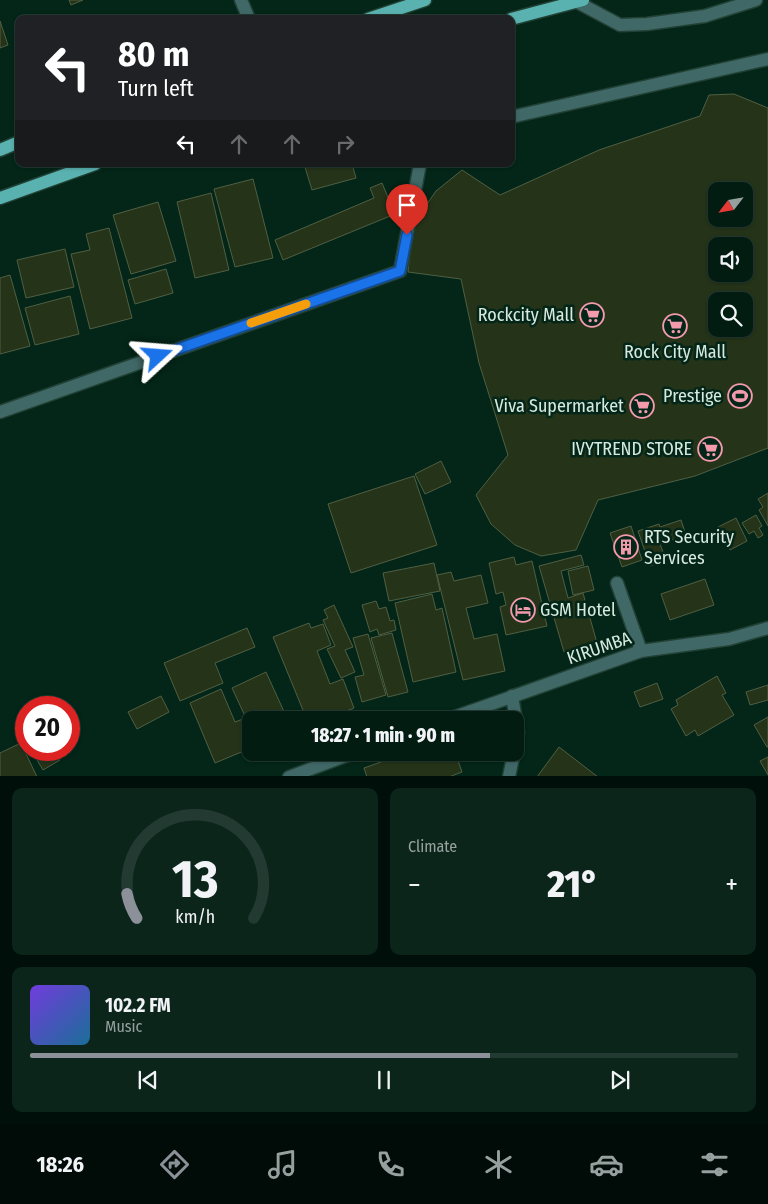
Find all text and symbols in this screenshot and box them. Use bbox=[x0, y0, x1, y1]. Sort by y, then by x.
text: 80 m bbox=[118, 33, 190, 75]
icon: left bbox=[35, 35, 100, 100]
text: Turn left bbox=[118, 75, 194, 102]
icon: left bbox=[172, 130, 200, 158]
icon: ahead bbox=[225, 130, 253, 158]
icon: ahead bbox=[278, 130, 306, 158]
icon: right bbox=[331, 130, 359, 158]
north arrow bbox=[708, 182, 752, 228]
map controls bbox=[708, 182, 753, 337]
pin bbox=[386, 184, 428, 235]
icon: arrive bbox=[393, 191, 421, 219]
button: sound bbox=[708, 237, 753, 282]
button: search bbox=[708, 292, 753, 337]
supermarket icon: Rockcity Mall bbox=[579, 302, 605, 328]
place label: Rockcity Mall bbox=[478, 304, 574, 326]
supermarket icon: Rock City Mall bbox=[662, 313, 688, 339]
position arrow bbox=[131, 329, 183, 381]
place label: Rock City Mall bbox=[624, 341, 726, 363]
sports icon: Prestige bbox=[727, 383, 753, 409]
place label: Prestige bbox=[663, 385, 722, 407]
supermarket icon: Viva Supermarket bbox=[629, 393, 655, 419]
place label: Viva Supermarket bbox=[494, 395, 624, 417]
supermarket icon: IVYTREND STORE bbox=[697, 436, 723, 462]
place label: IVYTREND STORE bbox=[571, 438, 692, 460]
place label: RTS Security Services bbox=[644, 526, 734, 569]
building icon: RTS Security Services bbox=[613, 534, 639, 560]
hotel icon: GSM Hotel bbox=[510, 597, 536, 623]
place label: GSM Hotel bbox=[540, 599, 616, 621]
street label: KIRUMBA bbox=[564, 627, 635, 669]
speed limit sign: 20 bbox=[15, 696, 80, 761]
text: 18:27 · 1 min · 90 m bbox=[311, 724, 455, 747]
text: Climate bbox=[408, 837, 457, 856]
text: 13 bbox=[172, 848, 218, 911]
text: 21° bbox=[547, 861, 599, 907]
text: − bbox=[408, 868, 421, 901]
text: + bbox=[725, 868, 738, 901]
text: km/h bbox=[175, 906, 215, 928]
text: 102.2 FM bbox=[105, 994, 171, 1017]
text: Music bbox=[105, 1017, 142, 1036]
icon: previous bbox=[134, 1066, 162, 1094]
icon: pause bbox=[370, 1066, 398, 1094]
icon: next bbox=[606, 1066, 634, 1094]
icon: directions bbox=[157, 1147, 192, 1182]
icon: music bbox=[265, 1147, 300, 1182]
icon: phone bbox=[373, 1147, 408, 1182]
icon: climate bbox=[481, 1147, 516, 1182]
icon: car bbox=[589, 1147, 624, 1182]
icon: filters bbox=[697, 1147, 732, 1182]
text: 18:26 bbox=[36, 1151, 84, 1178]

